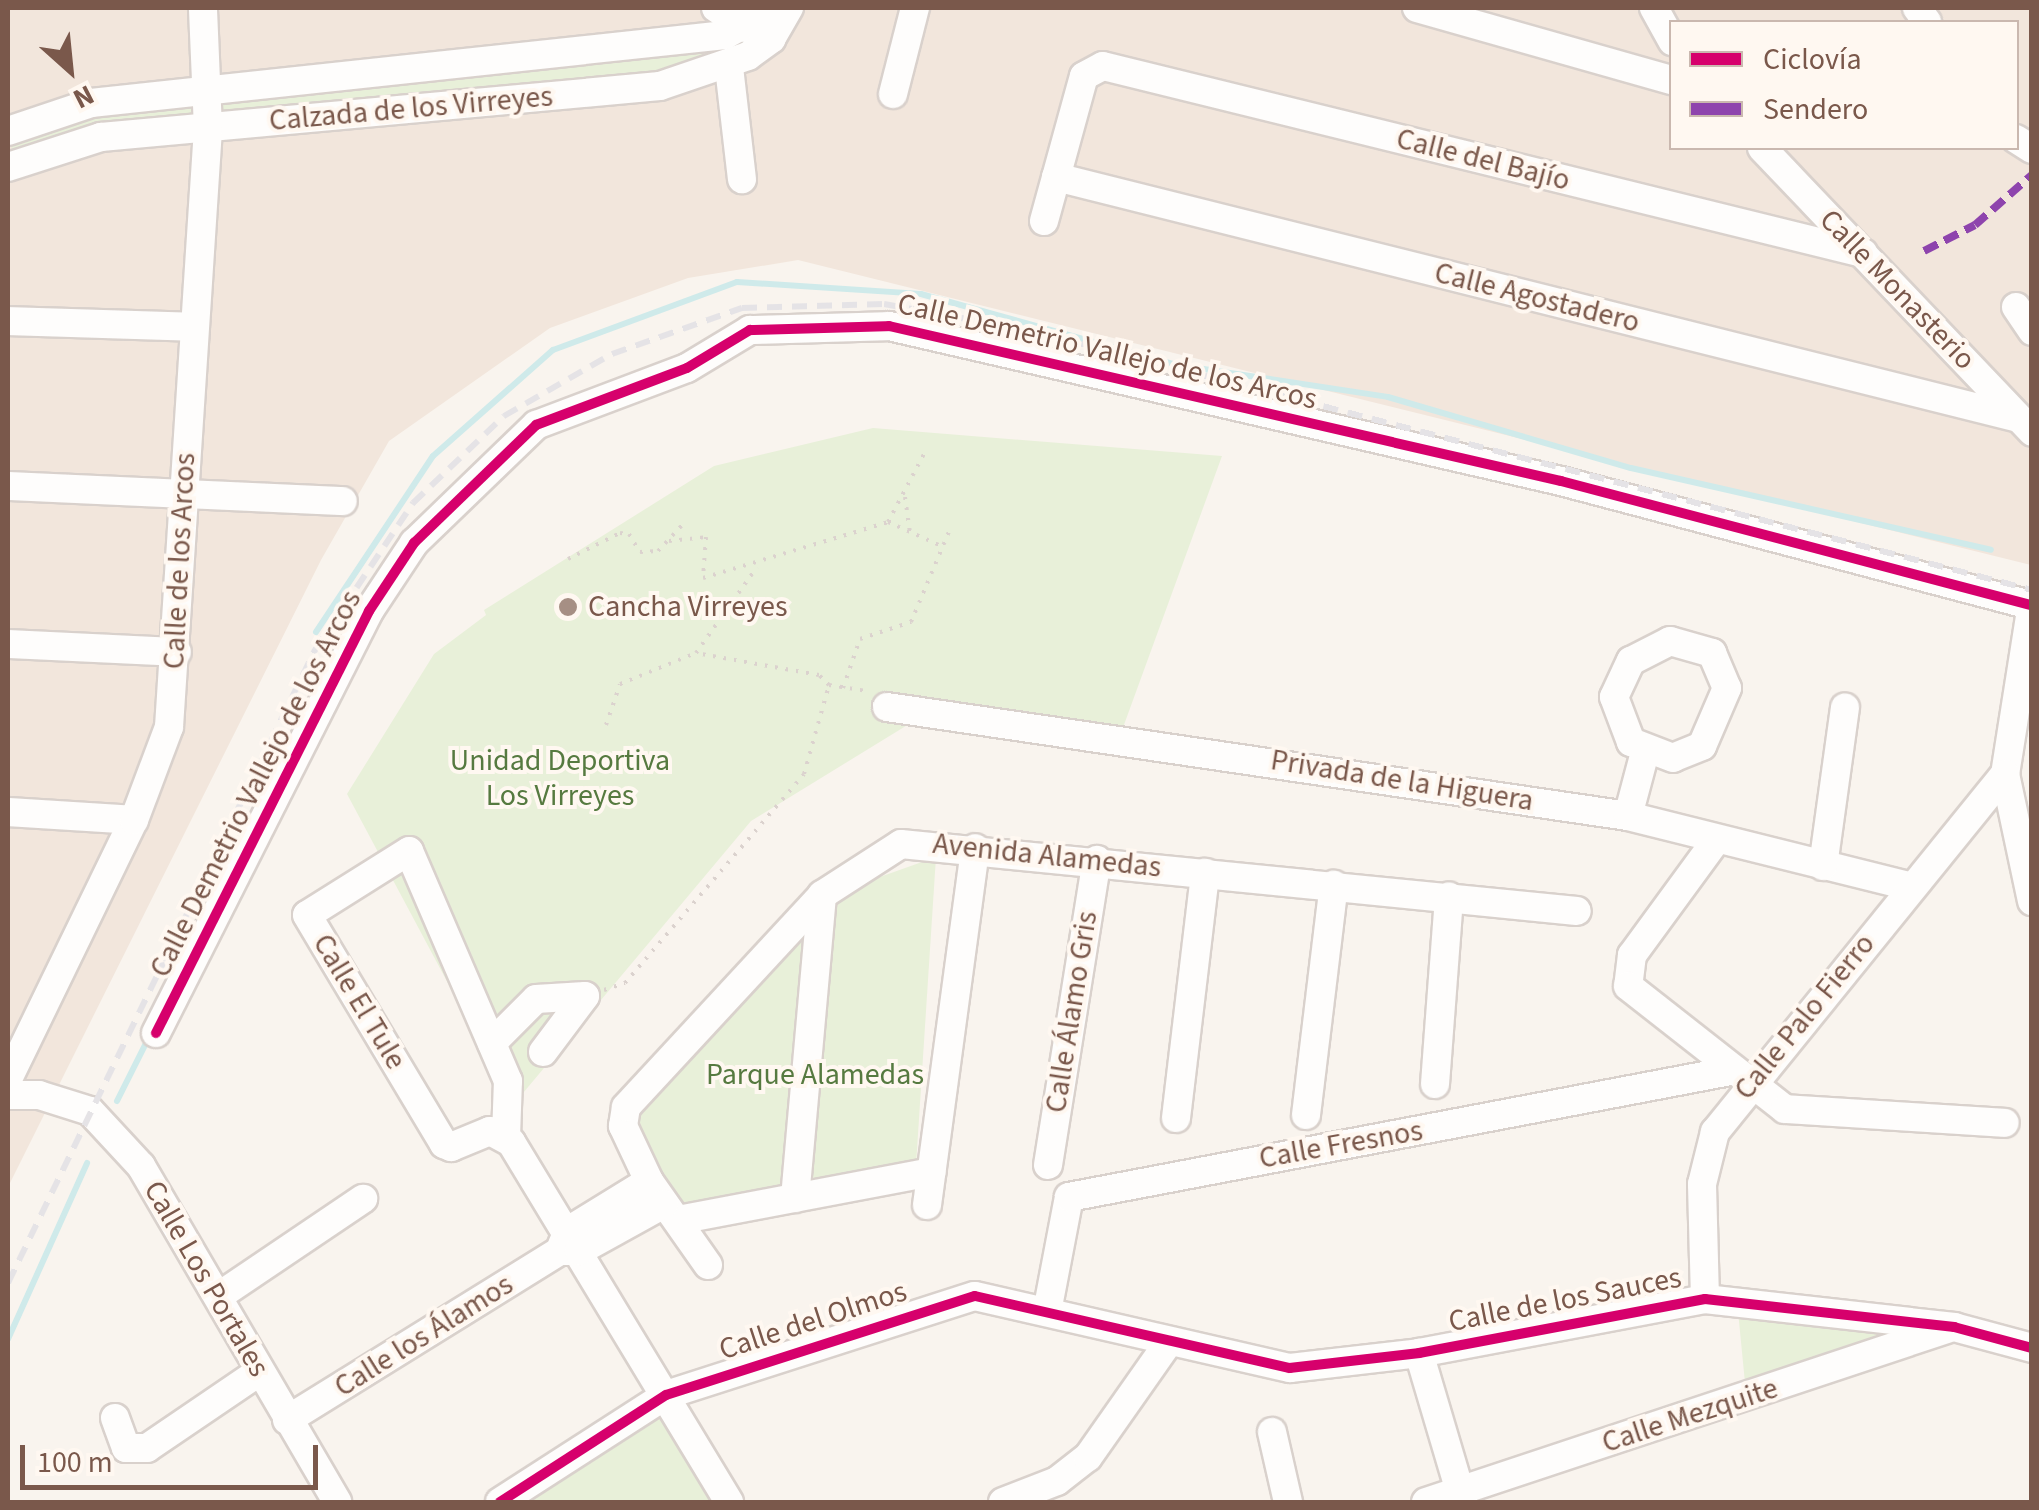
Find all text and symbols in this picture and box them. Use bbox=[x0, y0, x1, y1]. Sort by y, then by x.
north arrow bbox=[20, 20, 120, 120]
legend bbox=[1669, 20, 2019, 150]
text: Ciclovía bbox=[1763, 38, 1862, 81]
text: N bbox=[66, 75, 101, 119]
street label: Calzada de los Virreyes bbox=[268, 79, 554, 139]
text: Sendero bbox=[1763, 88, 1868, 131]
street label: Calle del Bajío bbox=[1393, 121, 1573, 199]
street label: Calle Monasterio bbox=[1812, 202, 1982, 378]
street label: Calle Agostadero bbox=[1431, 255, 1643, 341]
street label: Calle Demetrio Vallejo de los Arcos bbox=[894, 286, 1320, 418]
street label: Calle de los Arcos bbox=[156, 452, 204, 670]
street label: Calle Demetrio Vallejo de los Arcos bbox=[143, 585, 369, 983]
place label: Cancha Virreyes bbox=[588, 589, 788, 625]
marker: Cancha Virreyes bbox=[557, 596, 579, 618]
street label: Privada de la Higuera bbox=[1268, 742, 1536, 820]
park label: Unidad Deportiva Los Virreyes bbox=[450, 743, 670, 814]
street label: Avenida Alamedas bbox=[931, 826, 1163, 886]
street label: Calle Álamo Gris bbox=[1038, 909, 1106, 1115]
street label: Calle Palo Fierro bbox=[1727, 927, 1883, 1107]
street label: Calle El Tule bbox=[305, 928, 413, 1076]
park label: Parque Alamedas bbox=[706, 1057, 924, 1093]
street label: Calle Fresnos bbox=[1256, 1113, 1426, 1177]
street label: Calle Los Portales bbox=[135, 1175, 277, 1383]
street label: Calle de los Sauces bbox=[1446, 1260, 1684, 1340]
street label: Calle los Álamos bbox=[328, 1267, 520, 1405]
street label: Calle del Olmos bbox=[715, 1274, 911, 1368]
street label: Calle Mezquite bbox=[1598, 1371, 1782, 1461]
scale bar bbox=[25, 1425, 322, 1487]
text: 100 m bbox=[37, 1441, 113, 1484]

